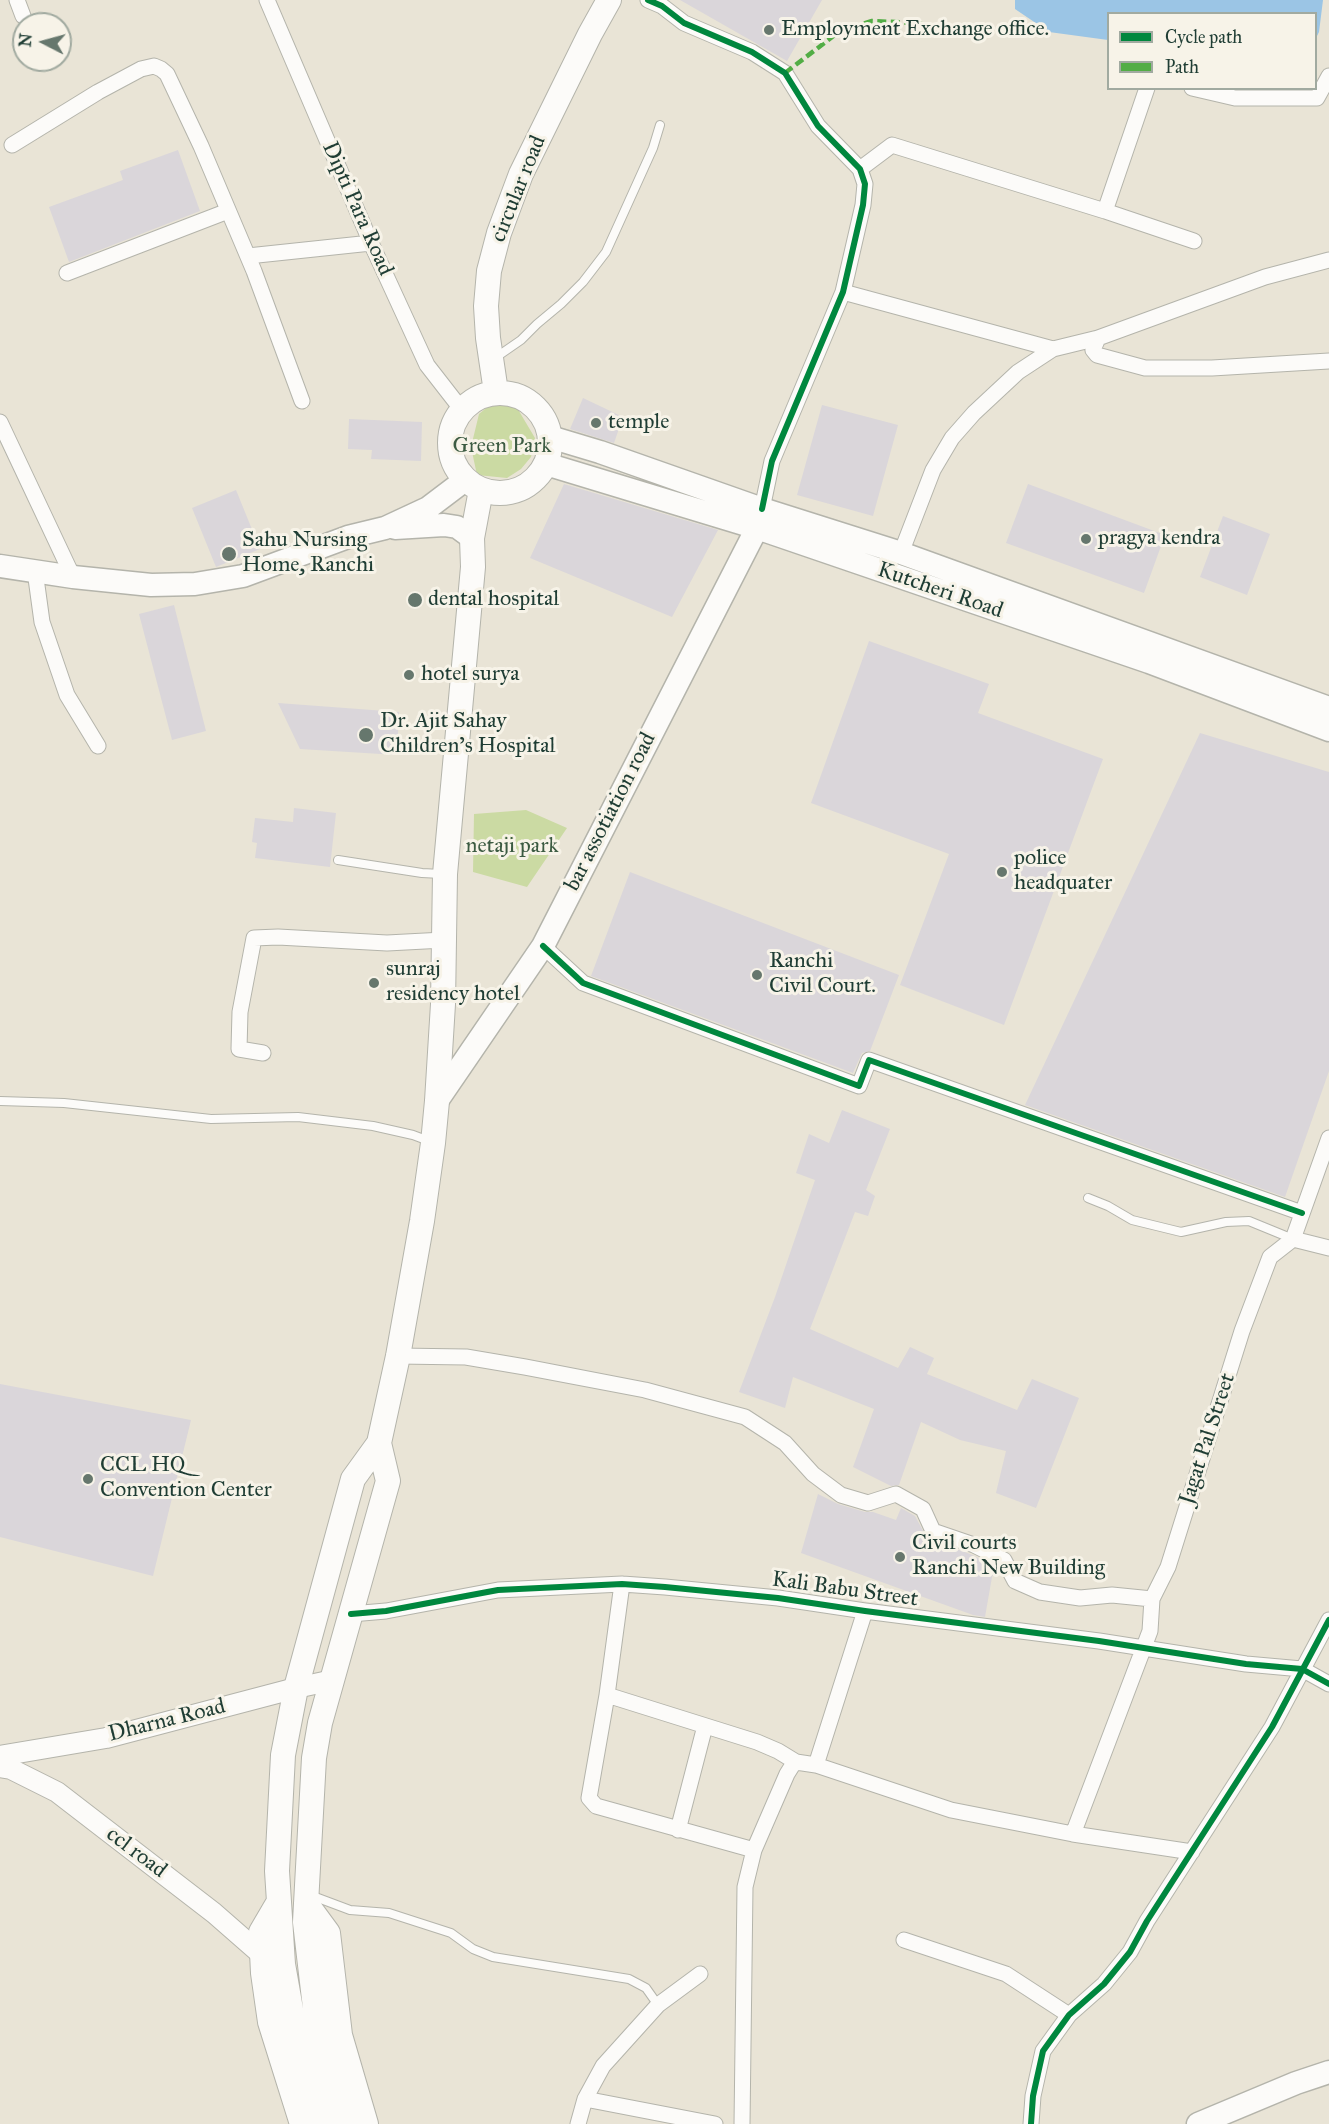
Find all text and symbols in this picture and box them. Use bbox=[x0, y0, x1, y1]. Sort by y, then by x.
north arrow bbox=[12, 12, 72, 72]
legend bbox=[1107, 12, 1317, 90]
place label: Employment Exchange office. bbox=[781, 17, 1049, 43]
marker: Employment Exchange office. bbox=[762, 23, 776, 37]
text: Cycle path bbox=[1165, 26, 1242, 48]
text: N bbox=[15, 33, 36, 48]
text: Path bbox=[1165, 56, 1199, 78]
street label: circular road bbox=[486, 132, 552, 246]
street label: Dipti Para Road bbox=[316, 138, 398, 280]
place label: temple bbox=[608, 410, 669, 436]
marker: temple bbox=[589, 416, 603, 430]
park label: Green Park bbox=[453, 434, 551, 460]
place label: pragya kendra bbox=[1098, 526, 1221, 552]
place label: Sahu Nursing Home, Ranchi bbox=[242, 528, 374, 580]
marker: pragya kendra bbox=[1079, 532, 1093, 546]
marker: Sahu Nursing Home, Ranchi bbox=[220, 545, 238, 563]
street label: Kutcheri Road bbox=[874, 557, 1006, 625]
place label: dental hospital bbox=[428, 587, 559, 613]
marker: dental hospital bbox=[406, 591, 424, 609]
place label: hotel surya bbox=[421, 662, 520, 688]
marker: hotel surya bbox=[402, 668, 416, 682]
place label: Dr. Ajit Sahay Children's Hospital bbox=[380, 709, 555, 760]
marker: Dr. Ajit Sahay Children's Hospital bbox=[357, 726, 375, 744]
street label: bar assotiation road bbox=[560, 728, 662, 896]
park label: netaji park bbox=[466, 834, 558, 860]
place label: police headquater bbox=[1014, 846, 1112, 897]
marker: police headquater bbox=[995, 865, 1009, 879]
place label: Ranchi Civil Court. bbox=[769, 949, 876, 1000]
place label: sunraj residency hotel bbox=[386, 957, 520, 1008]
marker: Ranchi Civil Court. bbox=[750, 968, 764, 982]
marker: sunraj residency hotel bbox=[367, 976, 381, 990]
street label: Jagat Pal Street bbox=[1174, 1370, 1242, 1508]
place label: CCL HQ Convention Center bbox=[100, 1453, 272, 1504]
marker: CCL HQ Convention Center bbox=[81, 1472, 95, 1486]
place label: Civil courts Ranchi New Building bbox=[912, 1531, 1105, 1582]
marker: Civil courts Ranchi New Building bbox=[893, 1550, 907, 1564]
street label: Kali Babu Street bbox=[770, 1567, 920, 1613]
street label: Dharna Road bbox=[106, 1694, 228, 1748]
street label: ccl road bbox=[101, 1822, 171, 1884]

